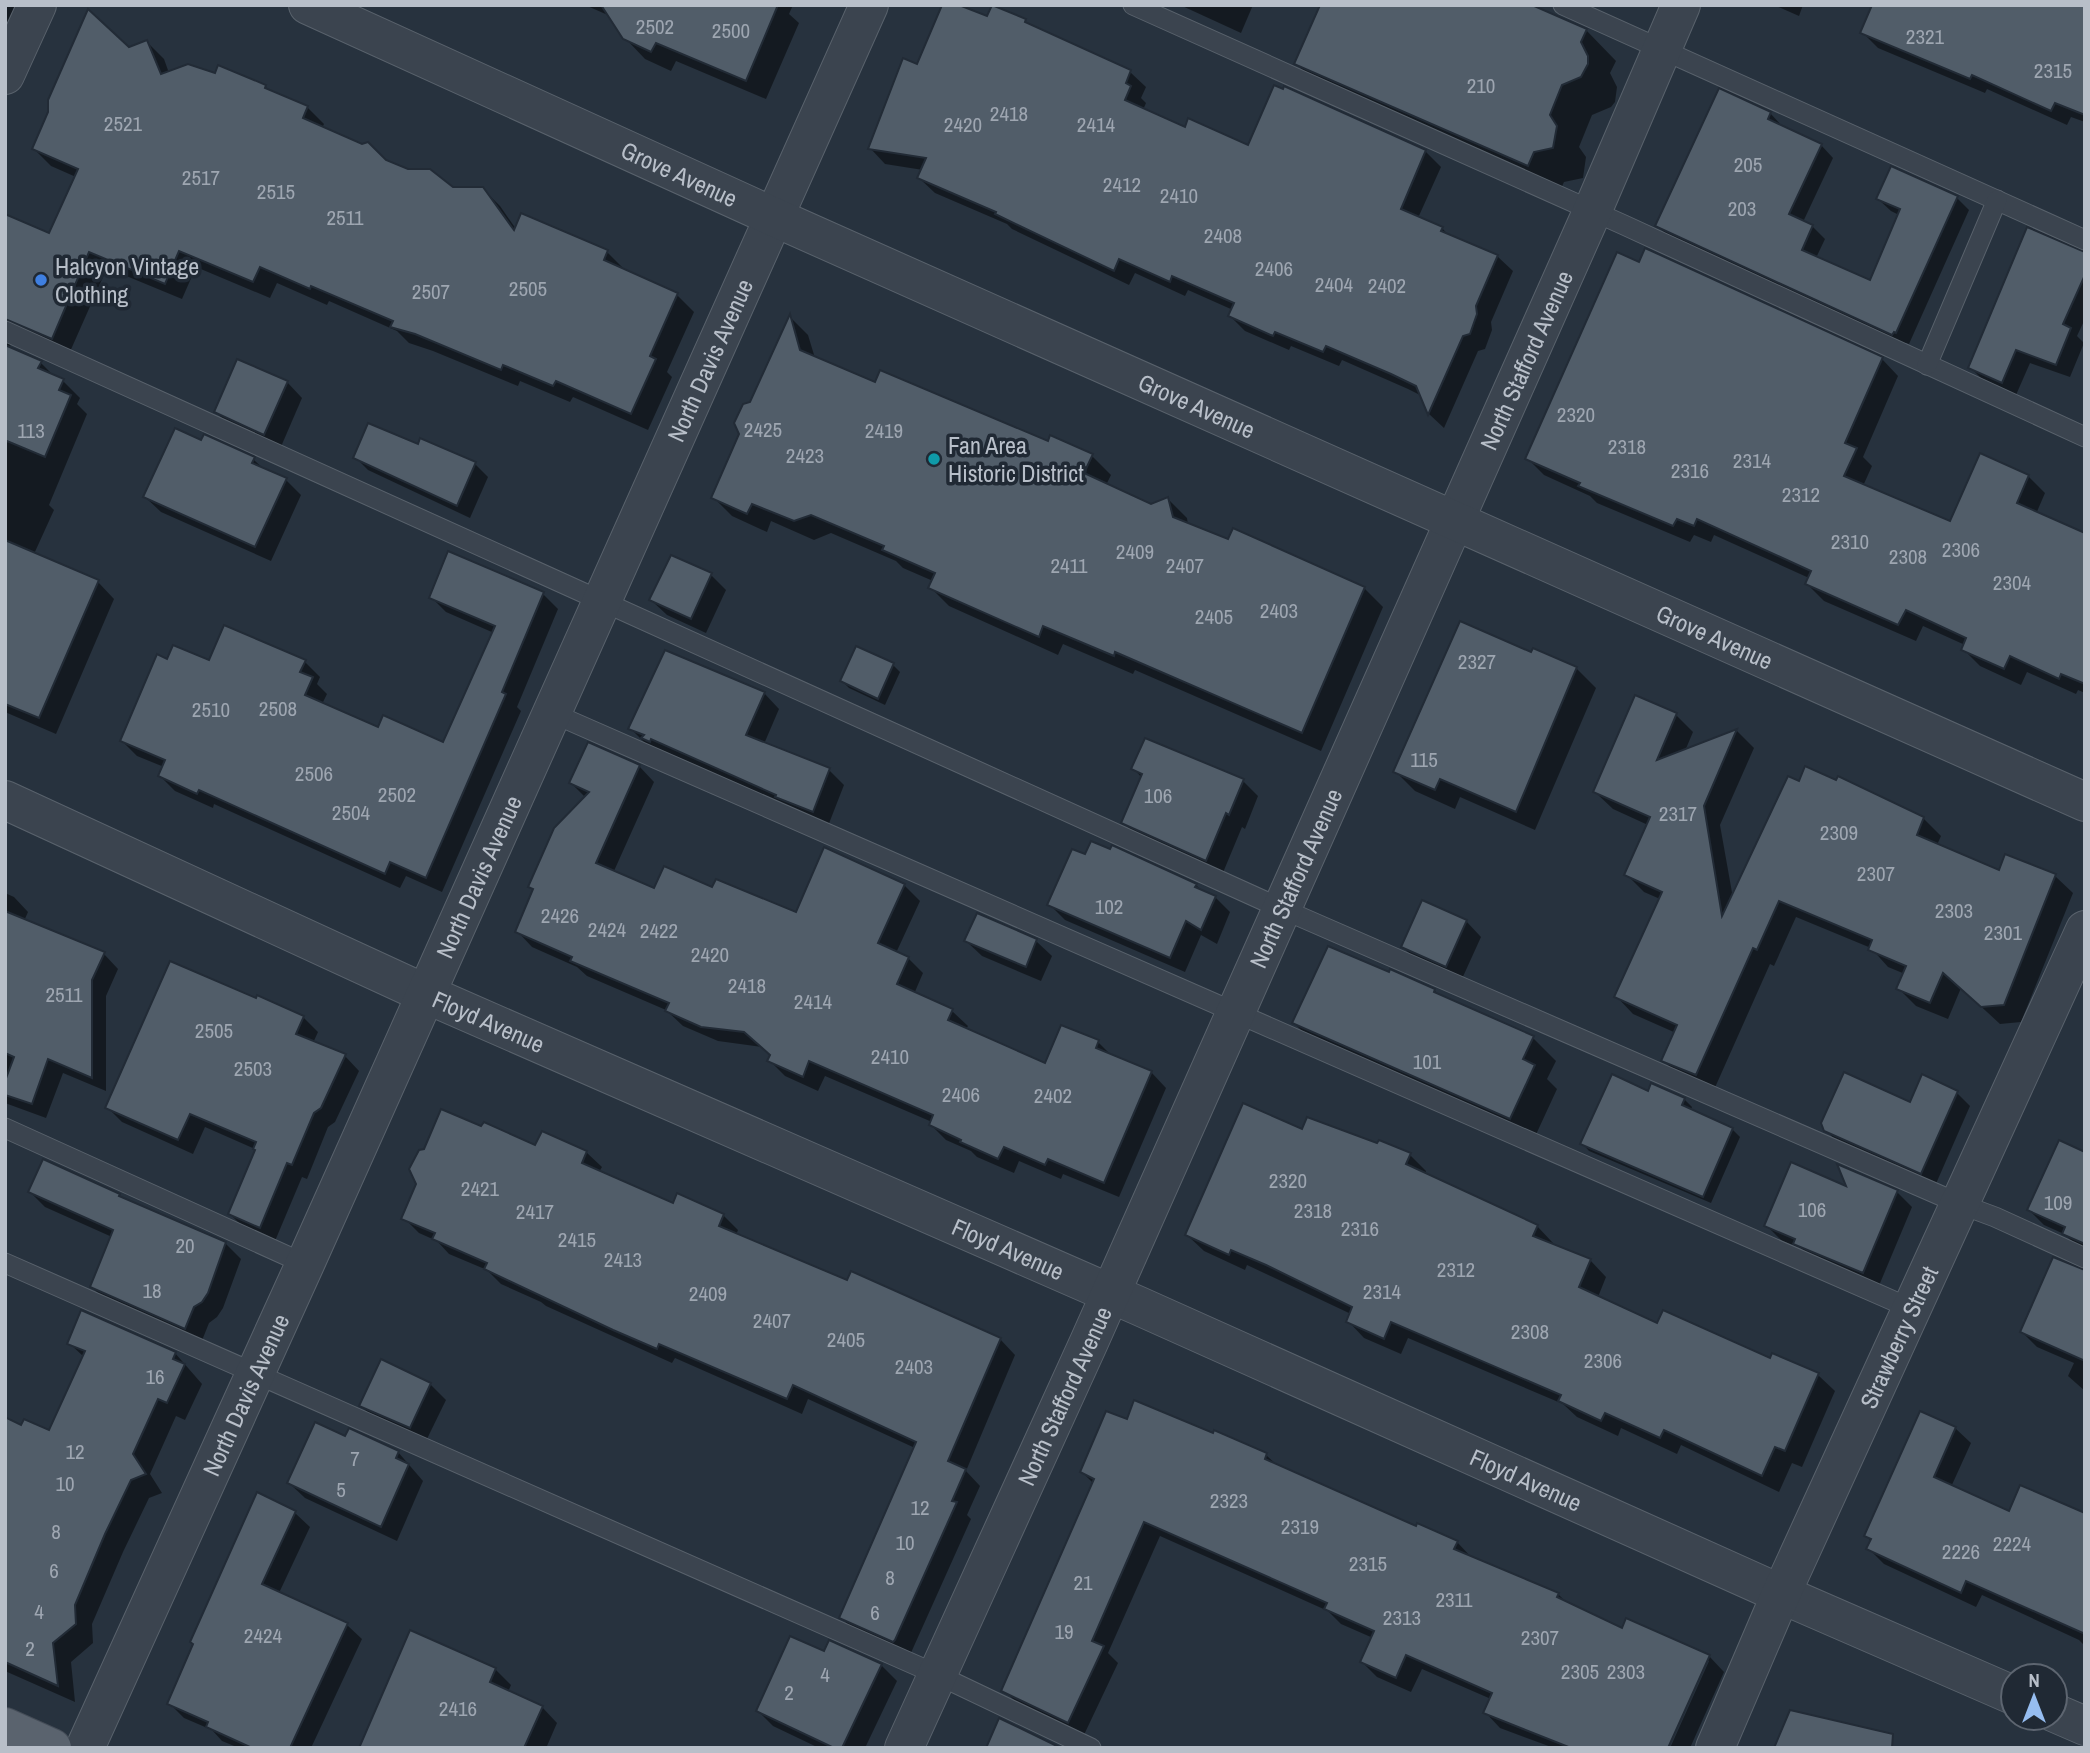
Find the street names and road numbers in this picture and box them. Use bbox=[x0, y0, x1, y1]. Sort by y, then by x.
street label: Grove Avenue bbox=[616, 134, 743, 214]
street label: North Stafford Avenue bbox=[1472, 265, 1580, 455]
street label: North Davis Avenue bbox=[660, 274, 760, 447]
street label: Grove Avenue bbox=[1133, 366, 1260, 446]
street label: Grove Avenue bbox=[1651, 597, 1778, 677]
street label: North Stafford Avenue bbox=[1242, 783, 1349, 973]
street label: North Davis Avenue bbox=[428, 790, 529, 963]
street label: Floyd Avenue bbox=[428, 983, 550, 1060]
street label: Floyd Avenue bbox=[947, 1210, 1069, 1287]
street label: Strawberry Street bbox=[1852, 1260, 1945, 1414]
street label: North Stafford Avenue bbox=[1010, 1301, 1119, 1490]
street label: North Davis Avenue bbox=[195, 1309, 296, 1481]
street label: Floyd Avenue bbox=[1465, 1441, 1587, 1519]

